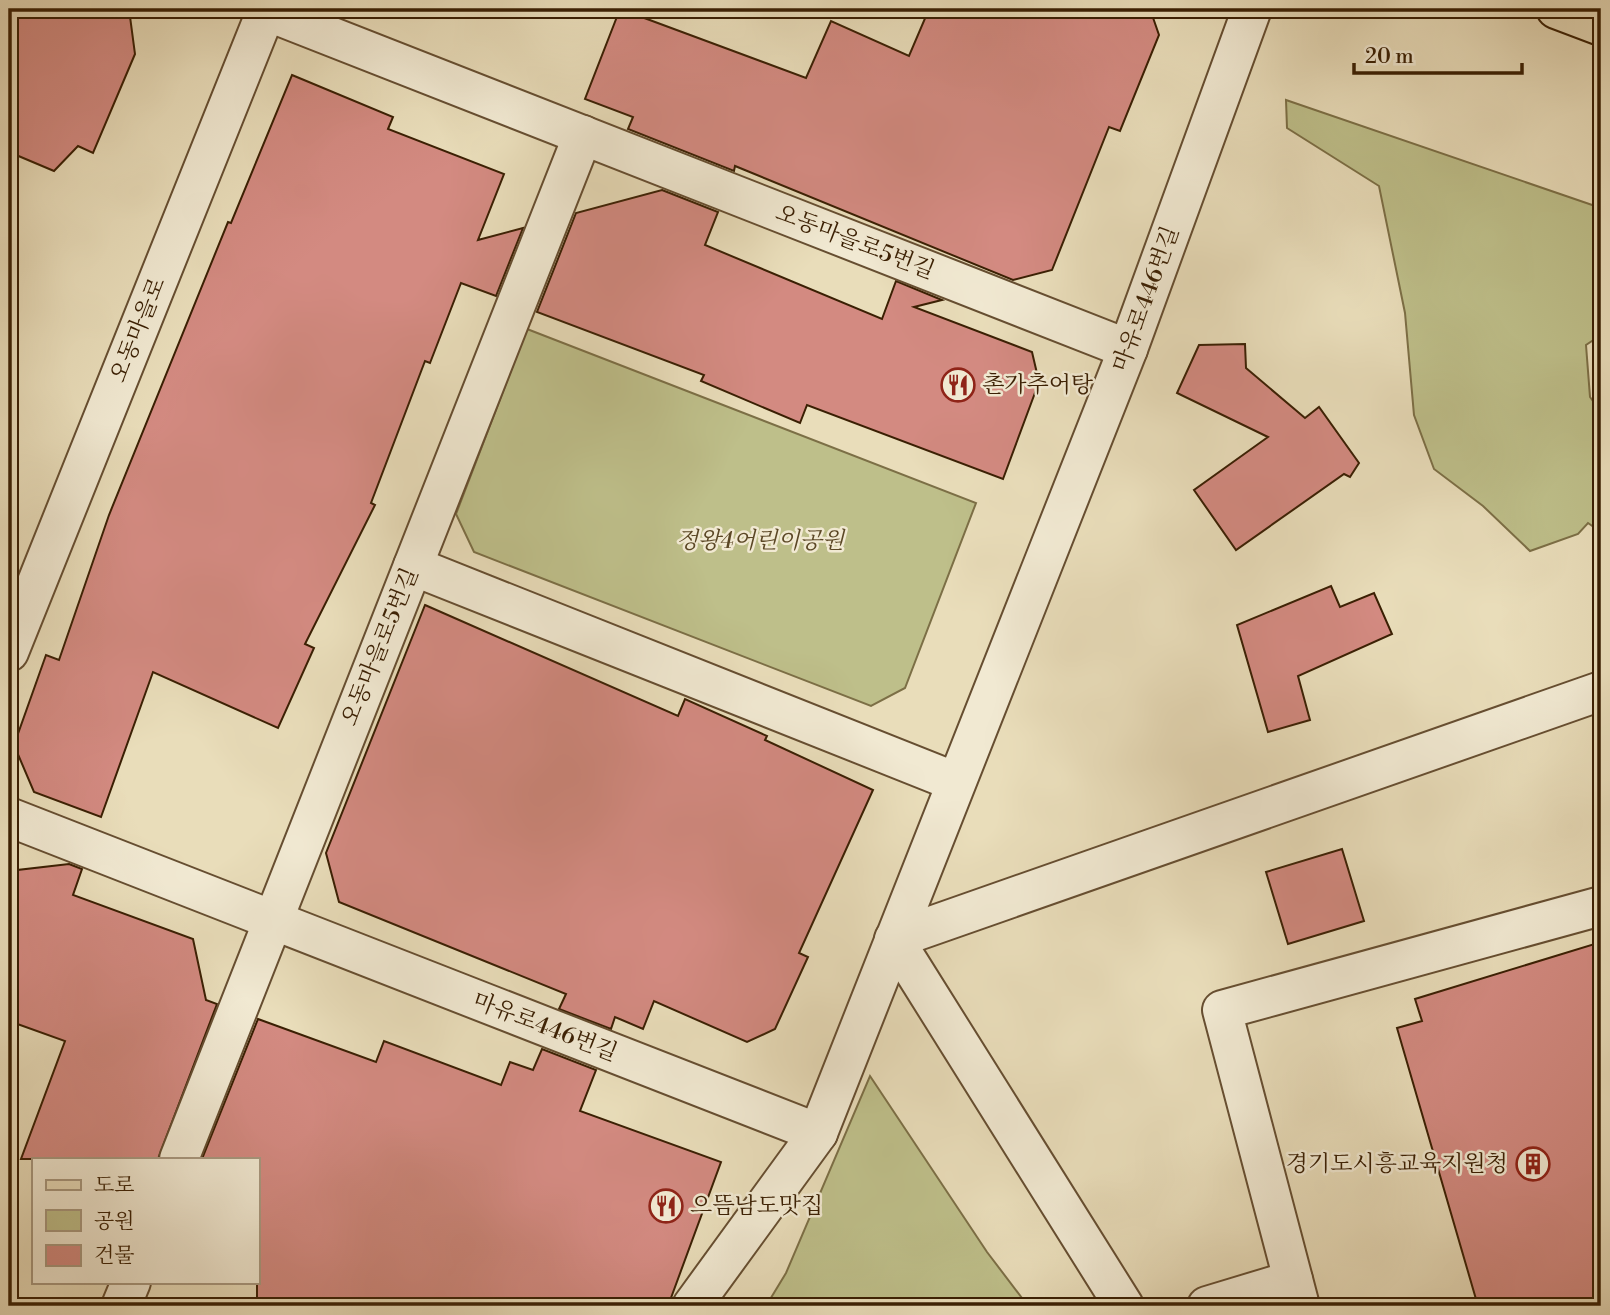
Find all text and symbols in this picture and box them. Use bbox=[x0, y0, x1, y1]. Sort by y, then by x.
scale bar bbox=[1354, 32, 1522, 76]
text: 20 m bbox=[1365, 44, 1414, 70]
street label: 오동마을로5번길 bbox=[771, 199, 939, 285]
street label: 마유로446번길 bbox=[1107, 222, 1185, 376]
street label: 오동마을로 bbox=[104, 273, 172, 387]
restaurant icon: 촌가추어탕 bbox=[939, 366, 977, 404]
place label: 촌가추어탕 bbox=[982, 371, 1094, 399]
park label: 정왕4어린이공원 bbox=[676, 527, 846, 555]
street label: 오동마을로5번길 bbox=[336, 564, 424, 730]
street label: 마유로446번길 bbox=[469, 987, 621, 1067]
building icon: 경기도시흥교육지원청 bbox=[1514, 1145, 1552, 1183]
place label: 경기도시흥교육지원청 bbox=[1286, 1150, 1508, 1178]
legend bbox=[32, 1158, 259, 1284]
text: 도로 bbox=[94, 1173, 135, 1199]
restaurant icon: 으뜸남도맛집 bbox=[647, 1187, 685, 1225]
place label: 으뜸남도맛집 bbox=[690, 1192, 823, 1220]
text: 공원 bbox=[94, 1209, 135, 1235]
text: 건물 bbox=[94, 1243, 135, 1269]

